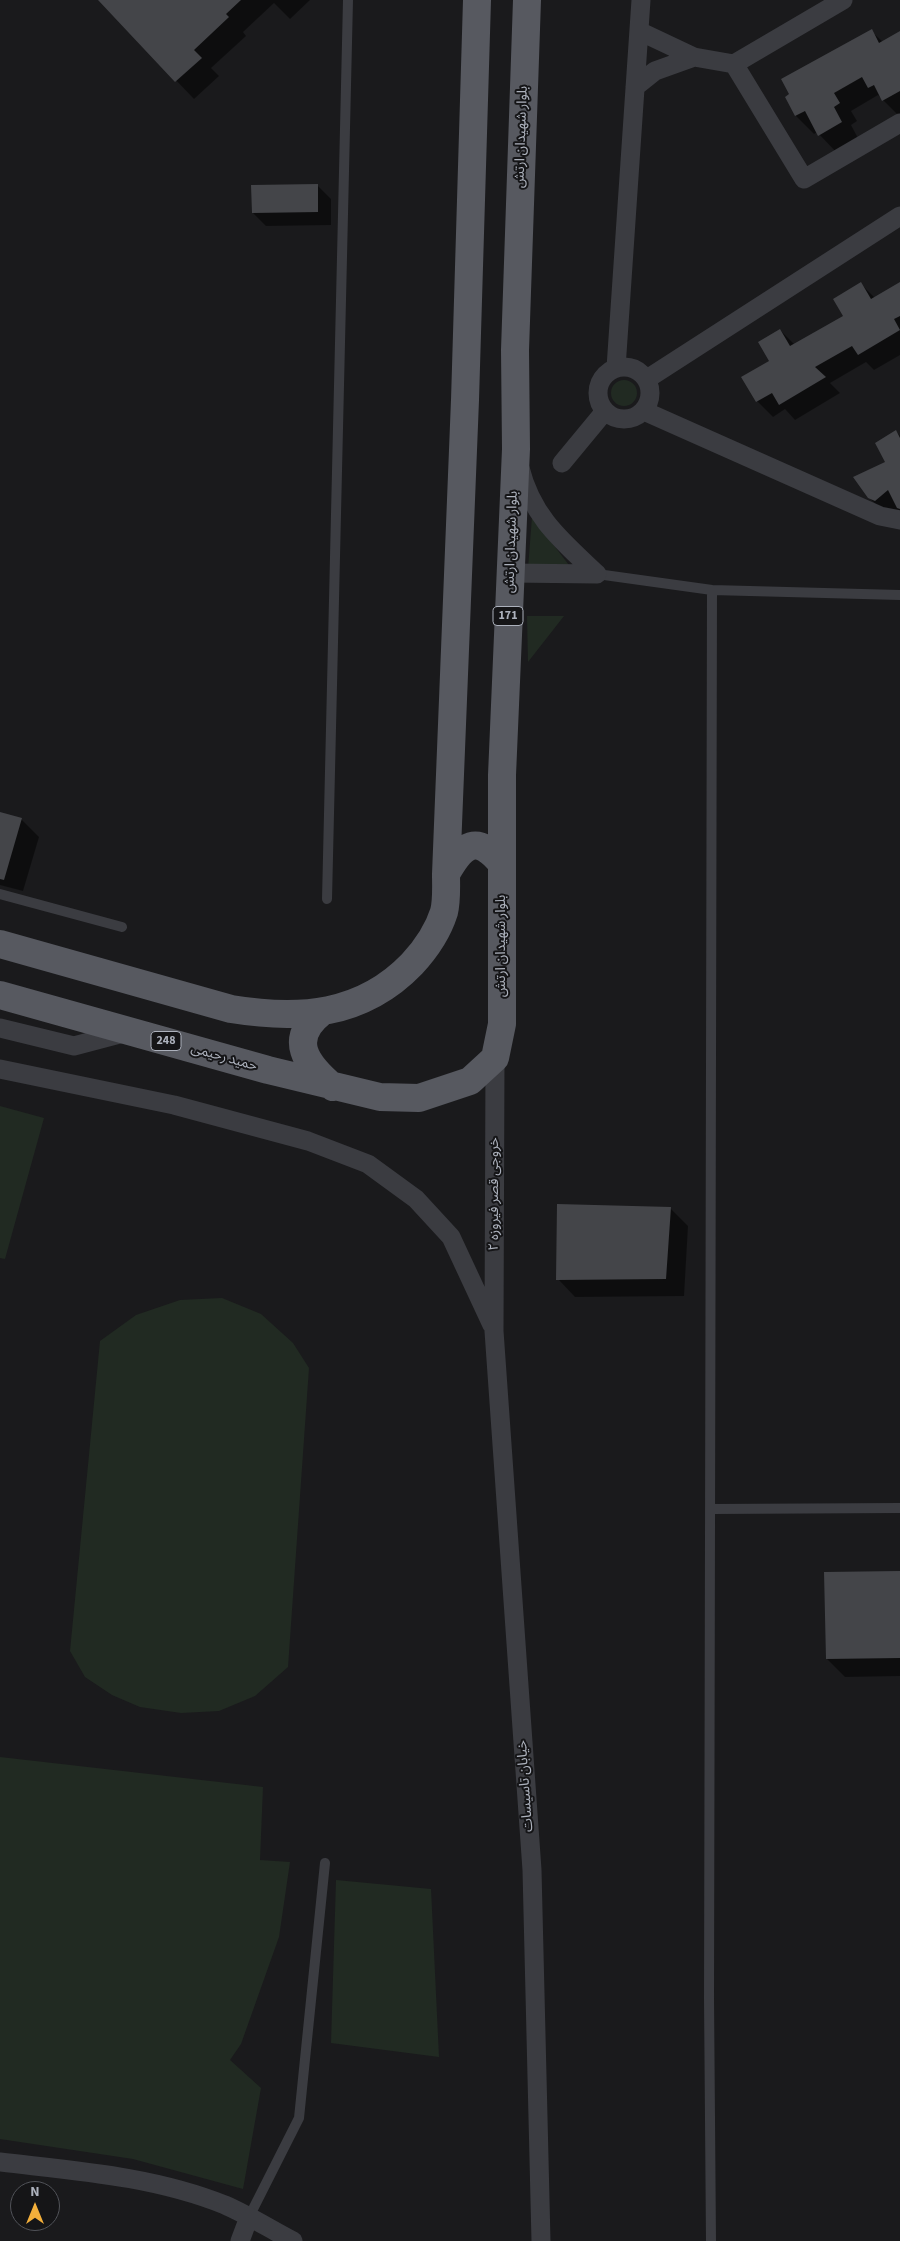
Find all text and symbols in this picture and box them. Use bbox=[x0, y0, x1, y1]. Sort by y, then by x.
street label: بلوار شهیدان ارتش bbox=[512, 86, 532, 188]
street label: بلوار شهیدان ارتش bbox=[502, 491, 522, 593]
road number: 171 bbox=[493, 606, 523, 626]
street label: بلوار شهیدان ارتش bbox=[494, 895, 510, 997]
road number: 248 bbox=[151, 1032, 181, 1050]
street label: حمید رحیمی bbox=[189, 1041, 259, 1075]
street label: خروجی قصر فیروزه ۲ bbox=[487, 1137, 503, 1251]
street label: خیابان تاسیسات bbox=[514, 1739, 538, 1833]
north arrow bbox=[10, 2181, 60, 2231]
text: N bbox=[30, 2182, 40, 2202]

